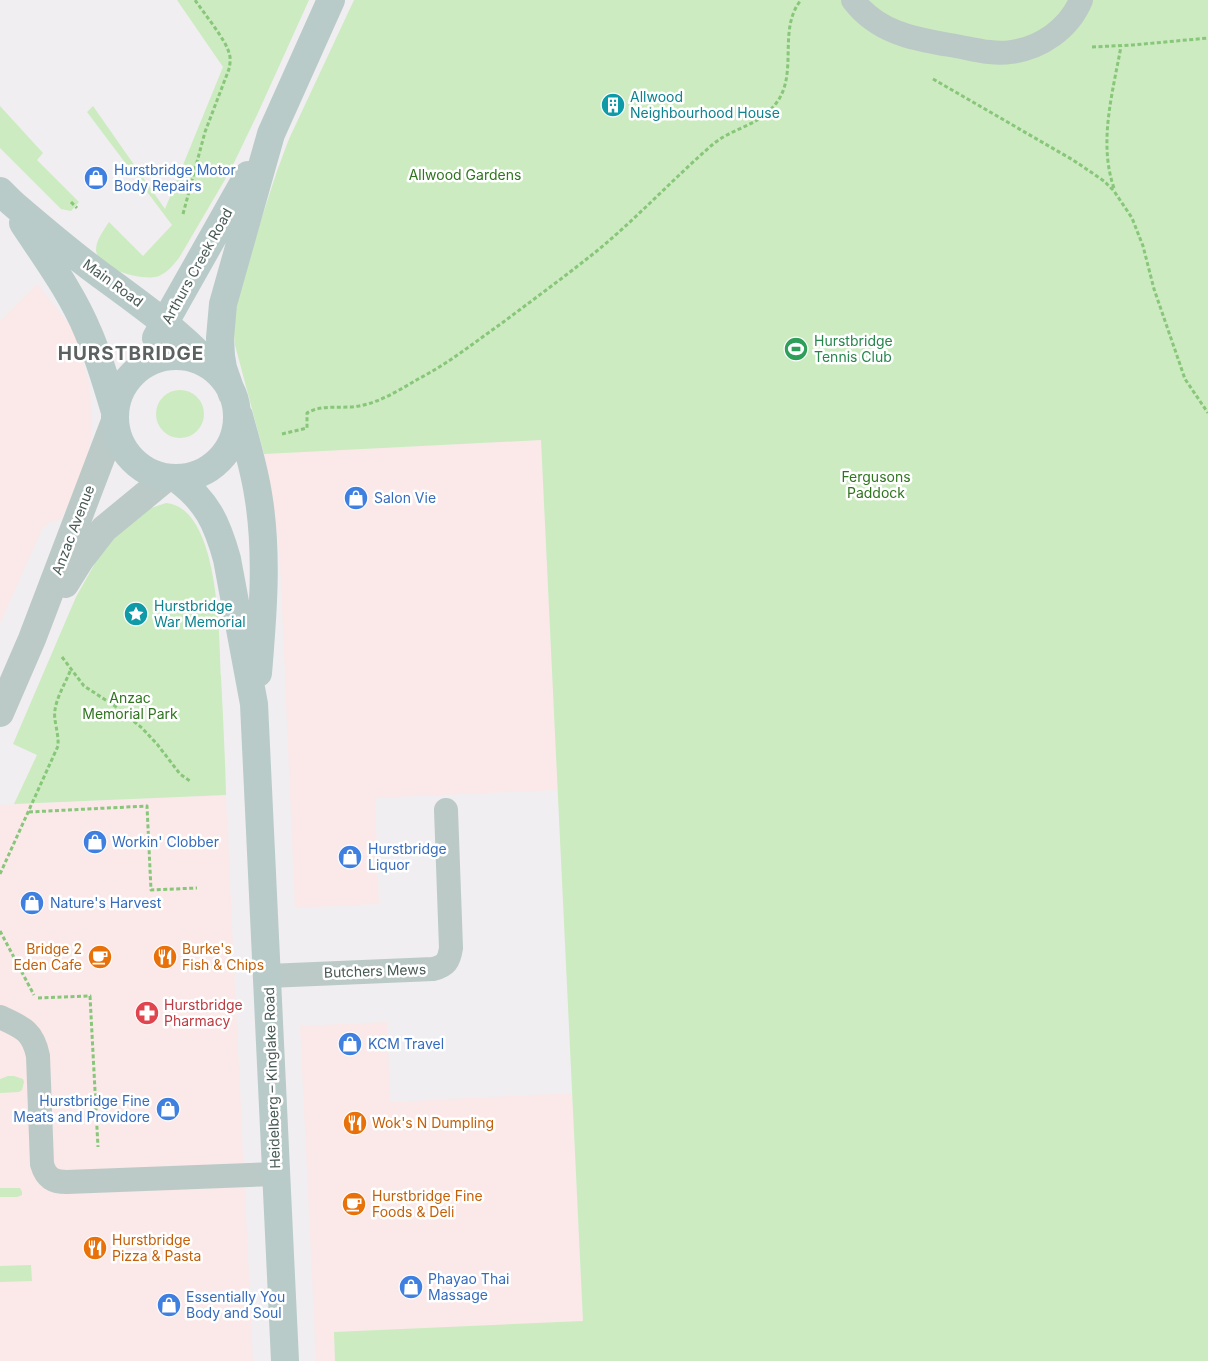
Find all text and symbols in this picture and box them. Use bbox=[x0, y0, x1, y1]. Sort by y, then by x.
place label: Allwood Neighbourhood House bbox=[630, 88, 780, 121]
building icon: Allwood Neighbourhood House bbox=[600, 92, 626, 118]
place label: Hurstbridge Motor Body Repairs bbox=[114, 161, 236, 194]
shop icon: Hurstbridge Motor Body Repairs bbox=[83, 165, 109, 191]
park label: Allwood Gardens bbox=[409, 166, 521, 183]
street label: Arthurs Creek Road bbox=[158, 205, 235, 327]
street label: Main Road bbox=[80, 255, 147, 310]
place label: Hurstbridge Tennis Club bbox=[814, 332, 893, 365]
sports icon: Hurstbridge Tennis Club bbox=[783, 336, 809, 362]
district label: HURSTBRIDGE bbox=[58, 342, 204, 365]
park label: Fergusons Paddock bbox=[841, 468, 911, 501]
street label: Anzac Avenue bbox=[48, 483, 97, 577]
shop icon: Salon Vie bbox=[343, 485, 369, 511]
place label: Salon Vie bbox=[374, 489, 436, 506]
place label: Hurstbridge War Memorial bbox=[154, 597, 246, 630]
place icon: Hurstbridge War Memorial bbox=[123, 601, 149, 627]
park label: Anzac Memorial Park bbox=[82, 689, 178, 722]
shop icon: Workin' Clobber bbox=[82, 829, 108, 855]
place label: Workin' Clobber bbox=[112, 833, 219, 850]
place label: Hurstbridge Liquor bbox=[368, 840, 447, 873]
shop icon: Hurstbridge Liquor bbox=[337, 844, 363, 870]
shop icon: Nature's Harvest bbox=[19, 890, 45, 916]
place label: Nature's Harvest bbox=[50, 894, 162, 911]
place label: Bridge 2 Eden Cafe bbox=[14, 940, 82, 973]
place label: Burke's Fish & Chips bbox=[182, 940, 264, 973]
cafe icon: Bridge 2 Eden Cafe bbox=[87, 944, 113, 970]
restaurant icon: Burke's Fish & Chips bbox=[152, 944, 178, 970]
street label: Butchers Mews bbox=[324, 960, 426, 981]
street label: Heidelberg – Kinglake Road bbox=[260, 987, 283, 1169]
place label: Hurstbridge Pharmacy bbox=[164, 996, 243, 1029]
pharmacy icon: Hurstbridge Pharmacy bbox=[134, 1000, 160, 1026]
shop icon: KCM Travel bbox=[337, 1031, 363, 1057]
place label: KCM Travel bbox=[368, 1035, 444, 1052]
place label: Hurstbridge Fine Meats and Providore bbox=[13, 1092, 150, 1125]
shop icon: Hurstbridge Fine Meats and Providore bbox=[155, 1096, 181, 1122]
restaurant icon: Wok's N Dumpling bbox=[342, 1110, 368, 1136]
place label: Wok's N Dumpling bbox=[372, 1114, 494, 1131]
place label: Hurstbridge Fine Foods & Deli bbox=[372, 1187, 483, 1220]
cafe icon: Hurstbridge Fine Foods & Deli bbox=[341, 1191, 367, 1217]
place label: Hurstbridge Pizza & Pasta bbox=[112, 1231, 201, 1264]
restaurant icon: Hurstbridge Pizza & Pasta bbox=[82, 1235, 108, 1261]
place label: Phayao Thai Massage bbox=[428, 1270, 509, 1303]
shop icon: Phayao Thai Massage bbox=[398, 1274, 424, 1300]
place label: Essentially You Body and Soul bbox=[186, 1288, 285, 1321]
shop icon: Essentially You Body and Soul bbox=[156, 1292, 182, 1318]

